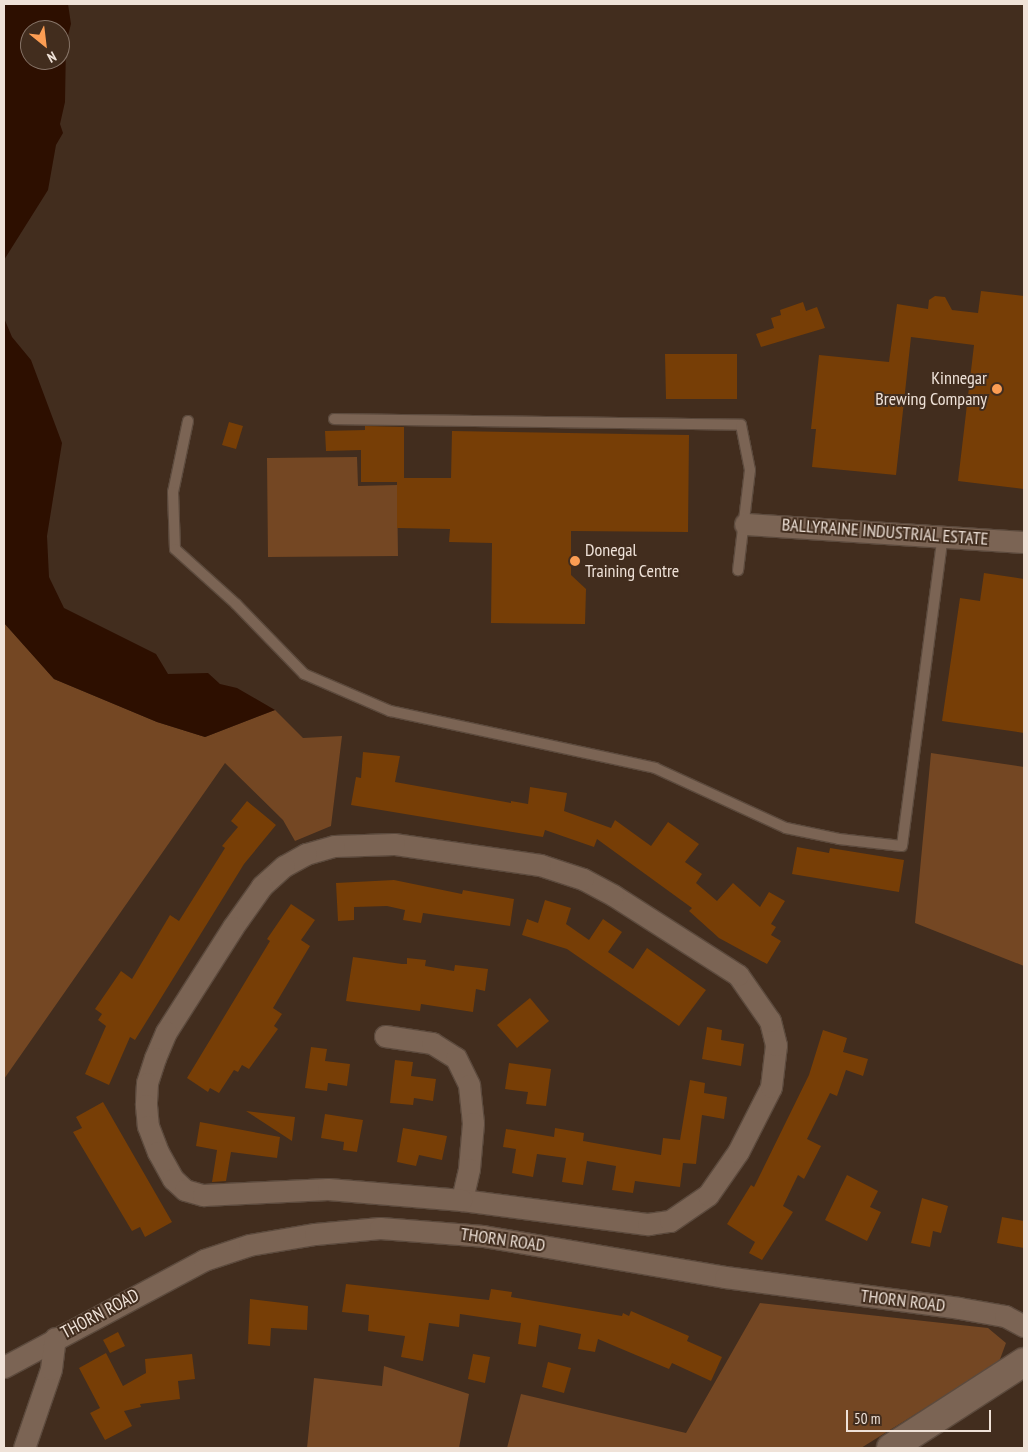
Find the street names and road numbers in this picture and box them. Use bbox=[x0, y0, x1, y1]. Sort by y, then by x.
street label: BALLYRAINE INDUSTRIAL ESTATE bbox=[781, 514, 989, 550]
street label: THORN ROAD bbox=[459, 1223, 547, 1257]
street label: THORN ROAD bbox=[57, 1284, 143, 1344]
street label: THORN ROAD bbox=[859, 1285, 947, 1317]

